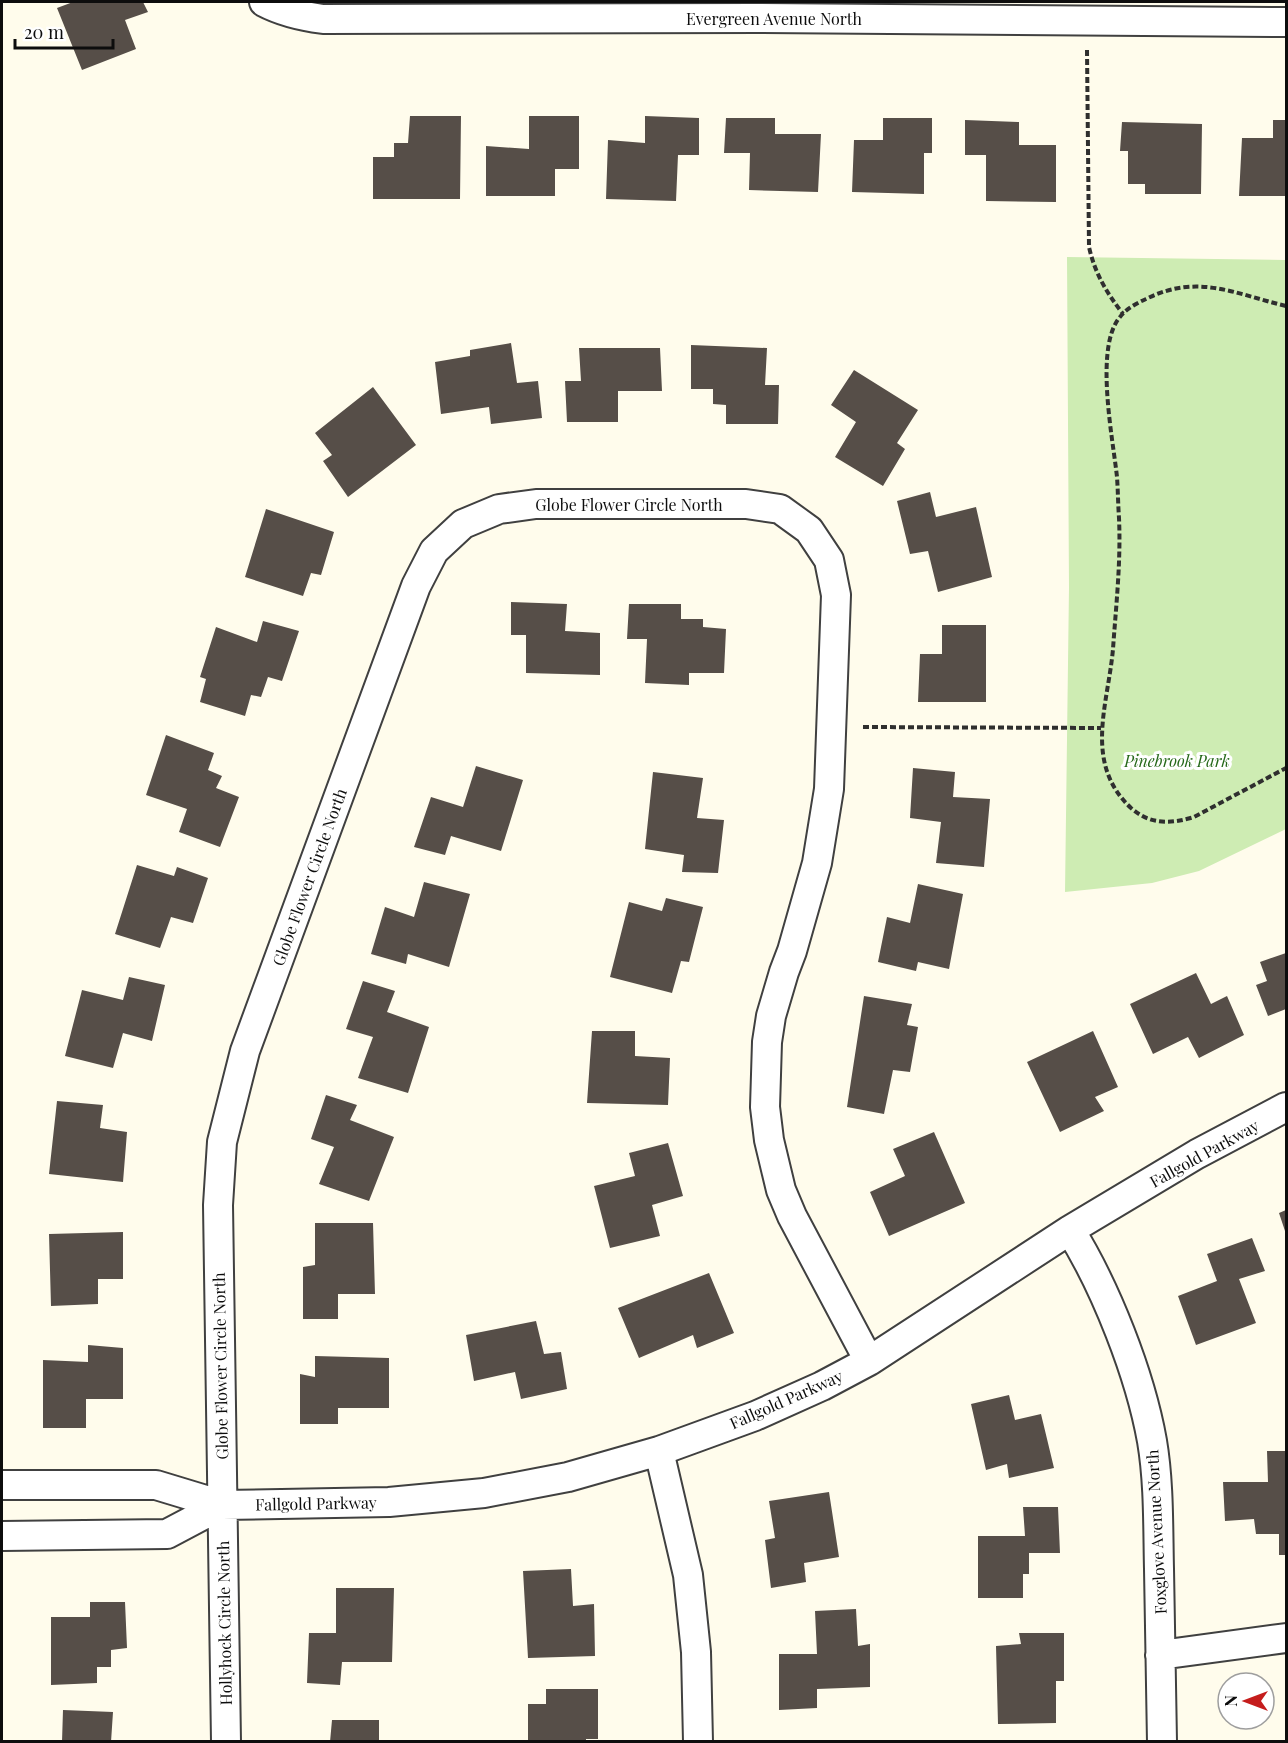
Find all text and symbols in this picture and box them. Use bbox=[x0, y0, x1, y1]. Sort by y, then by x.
street label: Evergreen Avenue North bbox=[686, 8, 863, 29]
scale bar bbox=[15, 12, 112, 50]
text: 20 m bbox=[24, 20, 64, 44]
street label: Globe Flower Circle North bbox=[535, 494, 723, 515]
park label: Pinebrook Park bbox=[1123, 750, 1230, 771]
street label: Globe Flower Circle North bbox=[267, 785, 351, 969]
street label: Fallgold Parkway bbox=[1146, 1114, 1262, 1192]
street label: Globe Flower Circle North bbox=[208, 1272, 232, 1460]
street label: Fallgold Parkway bbox=[726, 1365, 846, 1433]
street label: Foxglove Avenue North bbox=[1141, 1448, 1171, 1615]
street label: Fallgold Parkway bbox=[255, 1491, 377, 1515]
street label: Hollyhock Circle North bbox=[212, 1540, 236, 1705]
north arrow bbox=[1216, 1671, 1276, 1731]
text: N bbox=[1220, 1695, 1241, 1707]

